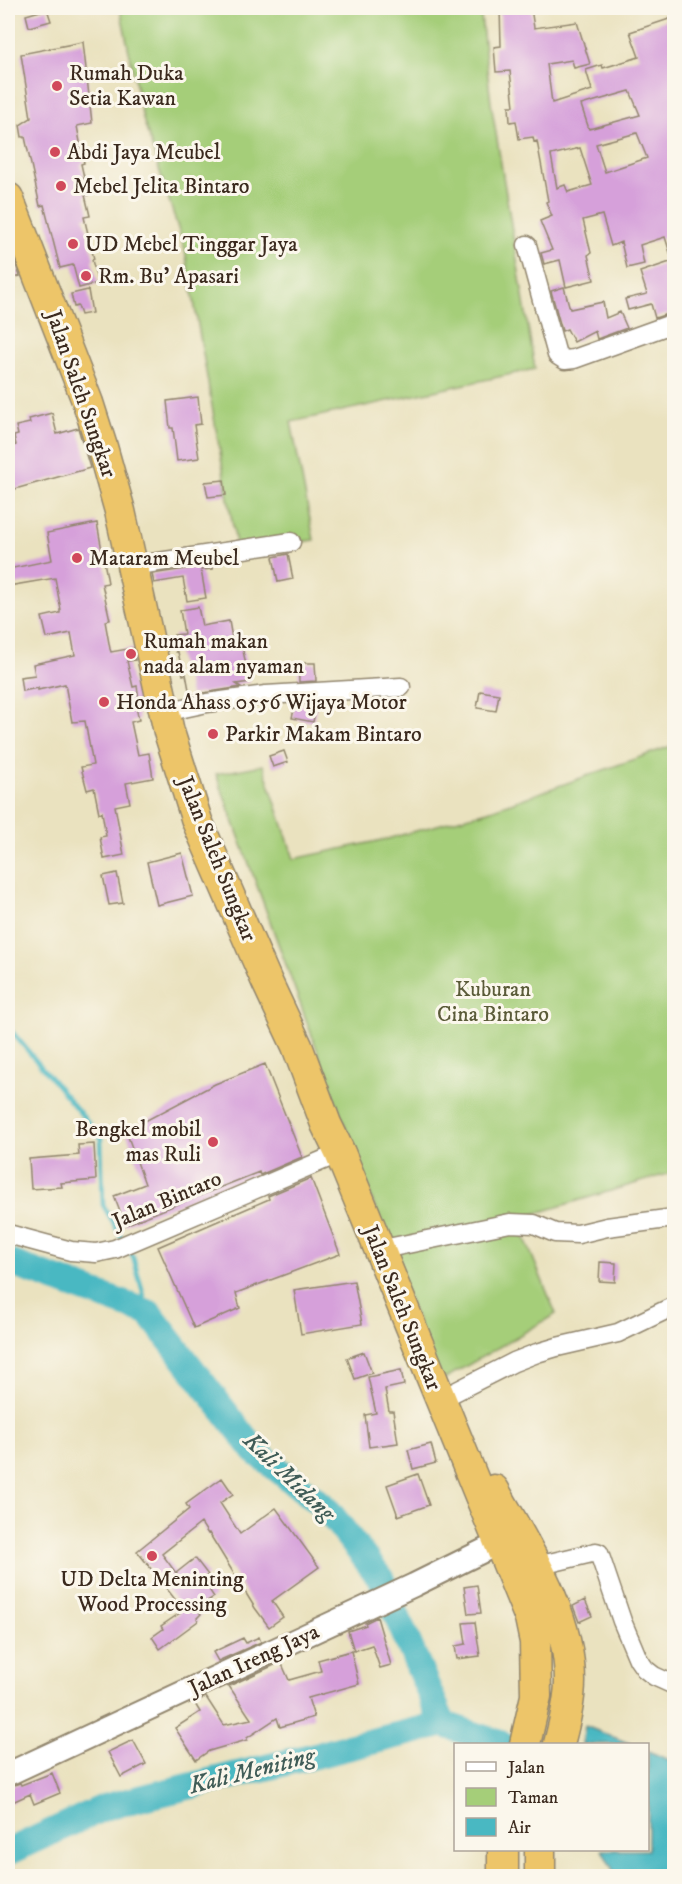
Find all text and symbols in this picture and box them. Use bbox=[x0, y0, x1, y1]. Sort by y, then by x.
place label: Rumah Duka Setia Kawan bbox=[69, 60, 184, 112]
marker: Rumah Duka Setia Kawan bbox=[50, 79, 64, 93]
place label: Abdi Jaya Meubel bbox=[67, 139, 221, 166]
marker: Abdi Jaya Meubel bbox=[48, 145, 62, 159]
place label: Mebel Jelita Bintaro bbox=[73, 173, 250, 200]
marker: Mebel Jelita Bintaro bbox=[54, 179, 68, 193]
place label: UD Mebel Tinggar Jaya bbox=[85, 231, 298, 258]
marker: UD Mebel Tinggar Jaya bbox=[66, 237, 80, 251]
place label: Rm. Bu' Apasari bbox=[98, 263, 239, 290]
marker: Rm. Bu' Apasari bbox=[79, 269, 93, 283]
street label: Jalan Saleh Sungkar bbox=[39, 305, 123, 482]
place label: Mataram Meubel bbox=[89, 545, 240, 572]
marker: Mataram Meubel bbox=[70, 551, 84, 565]
place label: Rumah makan nada alam nyaman bbox=[143, 628, 304, 680]
marker: Rumah makan nada alam nyaman bbox=[124, 647, 138, 661]
place label: Honda Ahass 0556 Wijaya Motor bbox=[116, 689, 407, 716]
marker: Honda Ahass 0556 Wijaya Motor bbox=[97, 695, 111, 709]
place label: Parkir Makam Bintaro bbox=[225, 721, 422, 748]
marker: Parkir Makam Bintaro bbox=[206, 727, 220, 741]
street label: Jalan Saleh Sungkar bbox=[171, 771, 263, 946]
park label: Kuburan Cina Bintaro bbox=[437, 976, 549, 1028]
place label: Bengkel mobil mas Ruli bbox=[75, 1116, 201, 1168]
marker: Bengkel mobil mas Ruli bbox=[206, 1135, 220, 1149]
street label: Jalan Bintaro bbox=[107, 1165, 226, 1236]
street label: Jalan Saleh Sungkar bbox=[356, 1220, 448, 1395]
water label: Kali Midang bbox=[236, 1425, 343, 1530]
marker: UD Delta Meninting Wood Processing bbox=[145, 1549, 159, 1563]
place label: UD Delta Meninting Wood Processing bbox=[60, 1566, 244, 1618]
street label: Jalan Ireng Jaya bbox=[183, 1618, 324, 1703]
water label: Kali Meniting bbox=[185, 1740, 320, 1801]
legend bbox=[454, 1743, 649, 1851]
text: Jalan bbox=[506, 1757, 546, 1779]
text: Taman bbox=[508, 1787, 559, 1809]
text: Air bbox=[508, 1817, 531, 1839]

